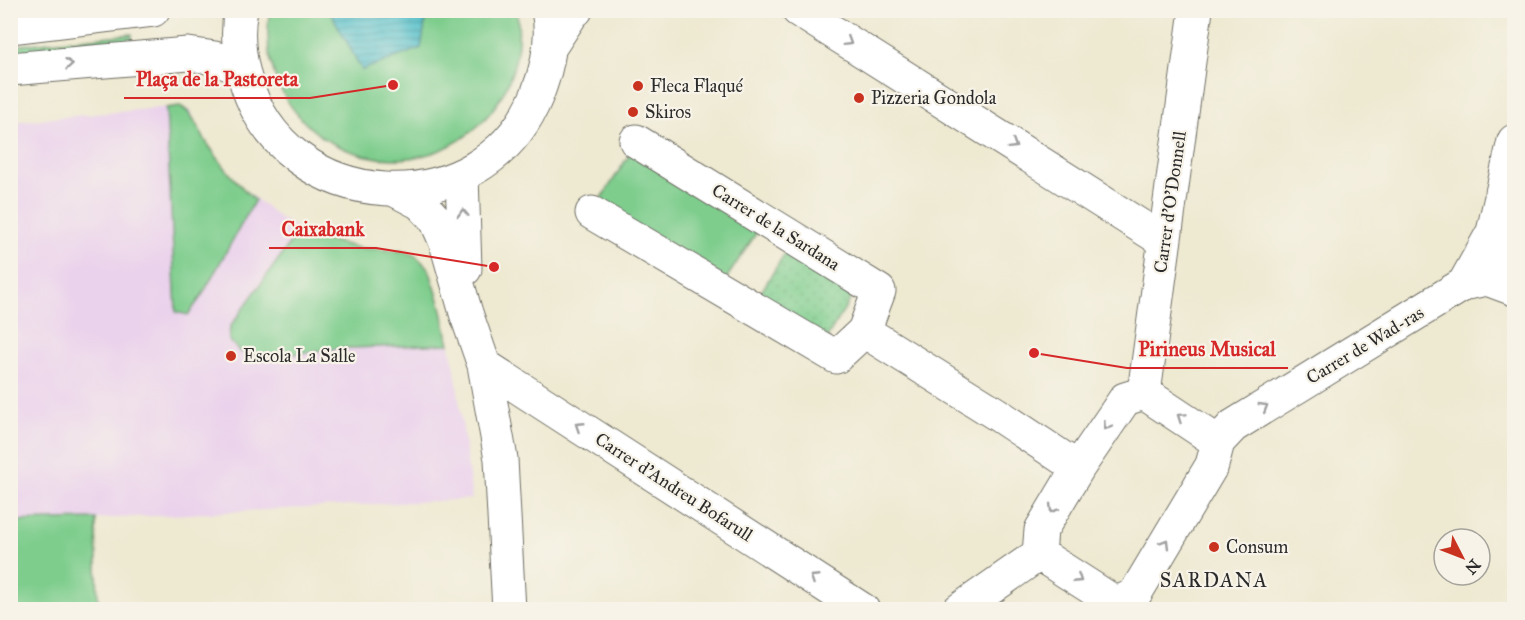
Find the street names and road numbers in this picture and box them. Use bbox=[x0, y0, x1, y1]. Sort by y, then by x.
street label: Carrer d'O'Donnell bbox=[1149, 129, 1191, 274]
street label: Carrer de la Sardana bbox=[708, 179, 844, 275]
street label: Carrer de Wad-ras bbox=[1302, 301, 1428, 389]
street label: Carrer d'Andreu Bofarull bbox=[591, 428, 757, 546]

